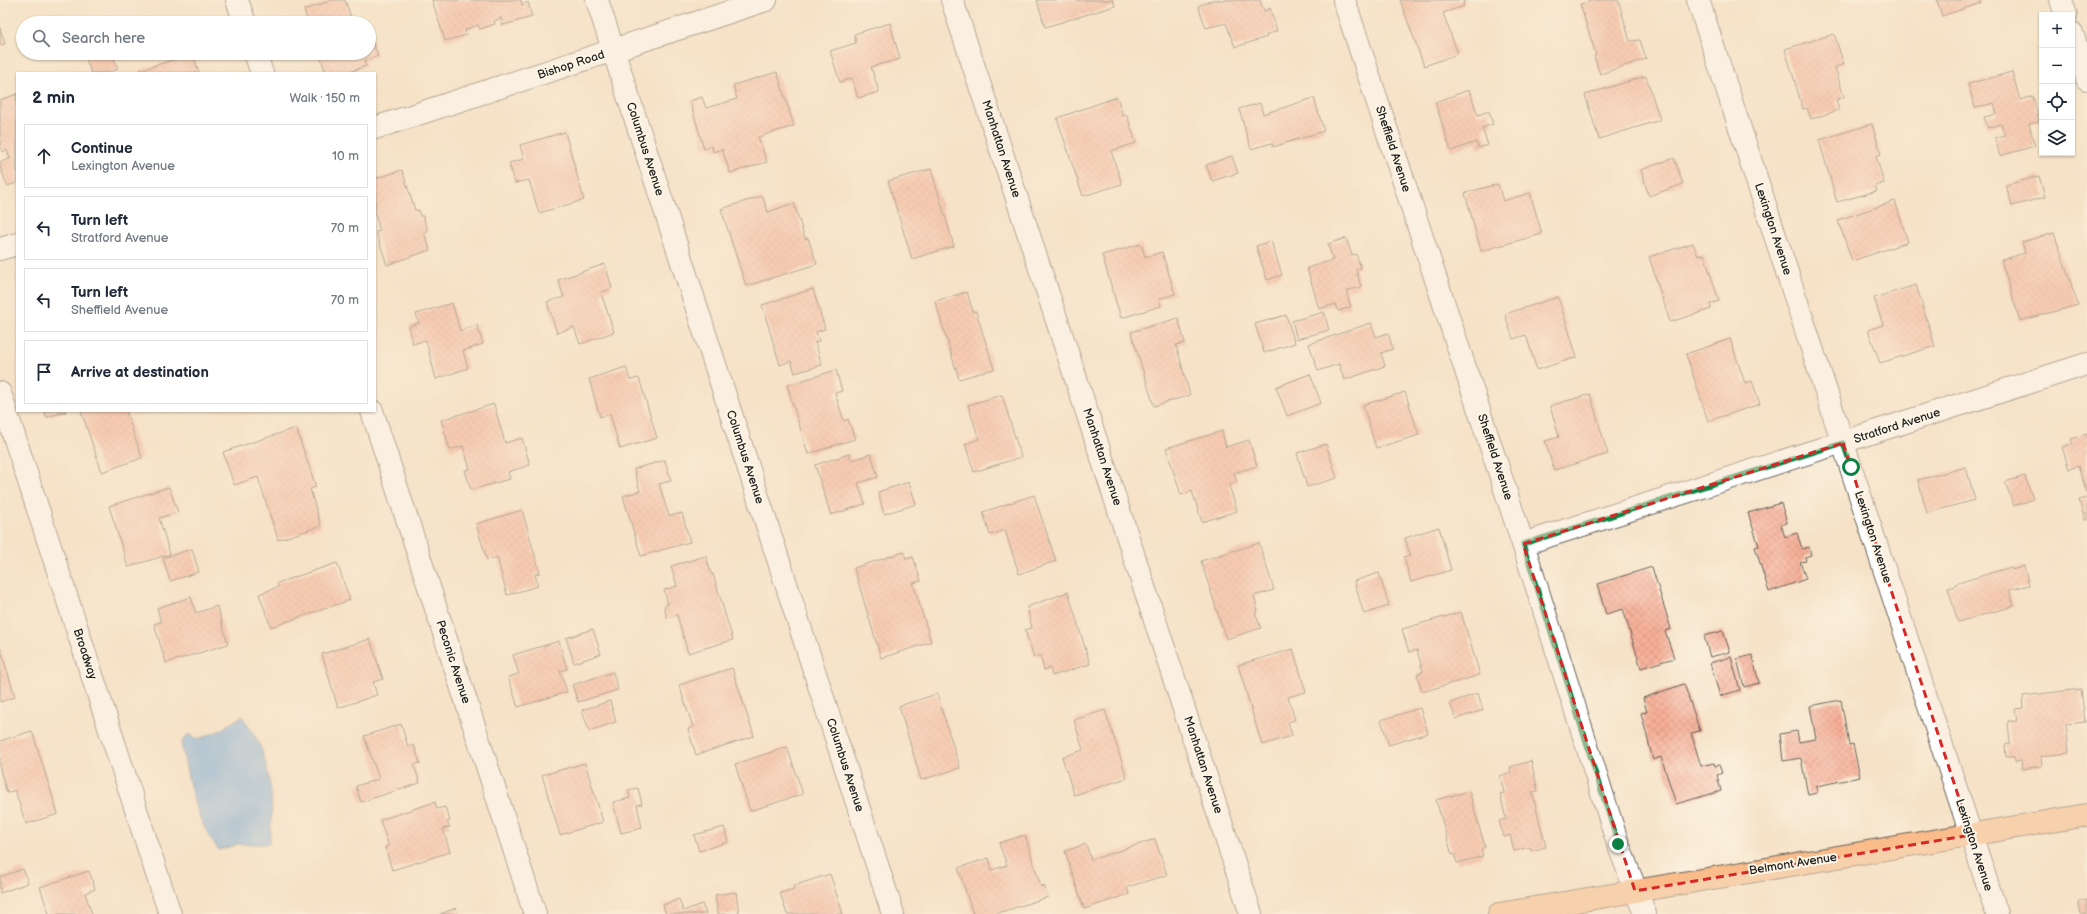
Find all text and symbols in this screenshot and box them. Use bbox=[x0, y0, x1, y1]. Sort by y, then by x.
map controls bbox=[2039, 12, 2075, 156]
button: + bbox=[2039, 12, 2075, 48]
search box bbox=[16, 16, 376, 60]
icon: search bbox=[30, 27, 52, 49]
text: Search here bbox=[62, 29, 145, 48]
street label: Bishop Road bbox=[536, 47, 607, 83]
button: − bbox=[2039, 48, 2075, 84]
button: locate bbox=[2039, 84, 2075, 120]
text: 2 min bbox=[32, 88, 75, 108]
text: Walk · 150 m bbox=[289, 90, 360, 106]
street label: Manhattan Avenue bbox=[978, 98, 1024, 200]
street label: Columbus Avenue bbox=[623, 100, 667, 198]
street label: Sheffield Avenue bbox=[1372, 104, 1414, 194]
button: layers bbox=[2039, 120, 2075, 156]
text: Continue bbox=[71, 139, 133, 158]
icon: ahead bbox=[33, 145, 55, 167]
text: 10 m bbox=[332, 148, 359, 164]
text: Lexington Avenue bbox=[71, 158, 175, 174]
street label: Lexington Avenue bbox=[1751, 181, 1795, 277]
text: Turn left bbox=[71, 211, 128, 230]
icon: left bbox=[33, 217, 55, 239]
text: 70 m bbox=[331, 220, 359, 236]
text: Stratford Avenue bbox=[71, 230, 169, 246]
text: Turn left bbox=[71, 283, 128, 302]
icon: left bbox=[33, 289, 55, 311]
text: 70 m bbox=[331, 292, 359, 308]
text: Sheffield Avenue bbox=[71, 302, 168, 318]
icon: arrive bbox=[33, 361, 55, 383]
text: Arrive at destination bbox=[71, 363, 209, 382]
street label: Stratford Avenue bbox=[1852, 405, 1942, 447]
street label: Manhattan Avenue bbox=[1079, 406, 1125, 508]
street label: Columbus Avenue bbox=[723, 408, 767, 506]
street label: Sheffield Avenue bbox=[1474, 412, 1516, 502]
route start bbox=[1842, 458, 1860, 476]
street label: Lexington Avenue bbox=[1851, 489, 1895, 585]
street label: Peconic Avenue bbox=[432, 618, 474, 706]
street label: Broadway bbox=[70, 627, 100, 682]
street label: Manhattan Avenue bbox=[1180, 714, 1226, 816]
street label: Columbus Avenue bbox=[823, 716, 867, 814]
street label: Lexington Avenue bbox=[1952, 797, 1996, 893]
route end bbox=[1609, 835, 1627, 853]
street label: Belmont Avenue bbox=[1748, 850, 1838, 878]

